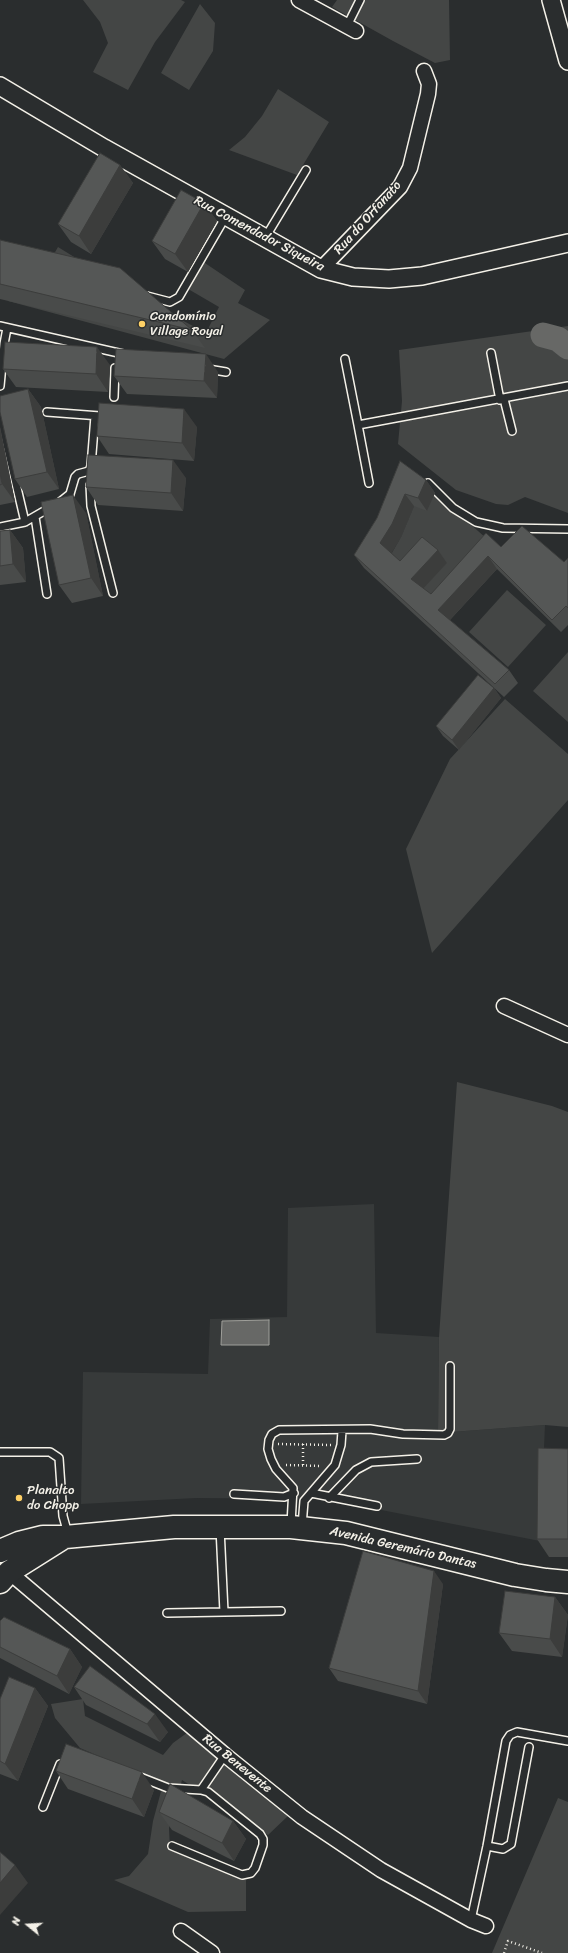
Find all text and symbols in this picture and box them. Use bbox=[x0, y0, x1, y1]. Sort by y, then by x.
street label: Rua do Orfanato bbox=[331, 178, 405, 258]
street label: Rua Comendador Siqueira bbox=[191, 193, 327, 275]
place label: Condomínio Village Royal bbox=[150, 309, 223, 340]
marker: Condomínio Village Royal bbox=[137, 319, 147, 329]
place label: Planalto do Chopp bbox=[27, 1483, 79, 1514]
marker: Planalto do Chopp bbox=[14, 1493, 24, 1503]
street label: Avenida Geremário Dantas bbox=[328, 1524, 478, 1572]
street label: Rua Benevente bbox=[199, 1731, 275, 1797]
north arrow bbox=[8, 1905, 48, 1945]
text: N bbox=[6, 1915, 26, 1928]

